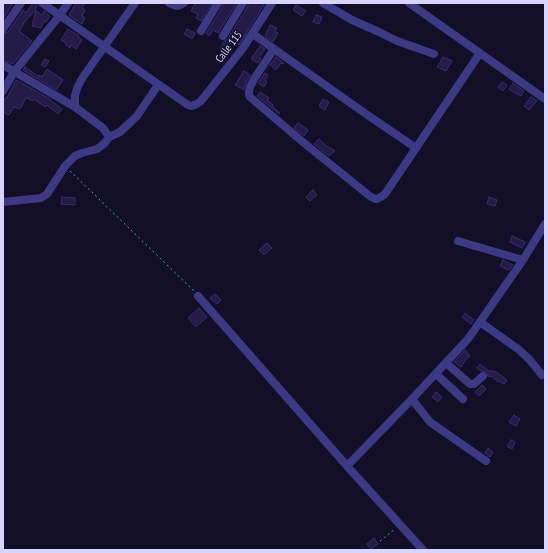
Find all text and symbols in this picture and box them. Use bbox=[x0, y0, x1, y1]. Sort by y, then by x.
street label: Calle 115 bbox=[213, 29, 245, 65]

